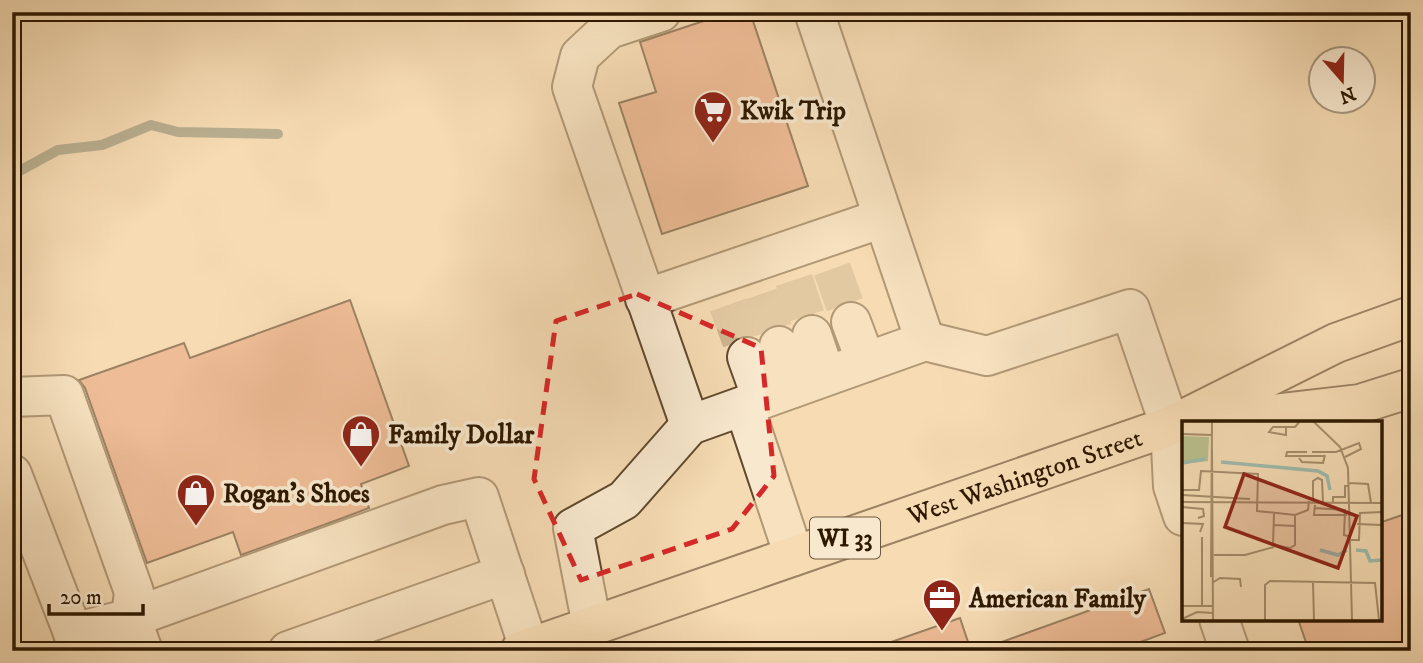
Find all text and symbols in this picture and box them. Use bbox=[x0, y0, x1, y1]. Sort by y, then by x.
north arrow bbox=[1308, 46, 1378, 116]
text: N bbox=[1336, 81, 1359, 108]
supermarket icon: Kwik Trip bbox=[692, 89, 734, 144]
place label: Kwik Trip bbox=[740, 95, 846, 128]
shop icon: Family Dollar bbox=[340, 413, 382, 468]
place label: Family Dollar bbox=[388, 419, 534, 452]
inset map bbox=[1182, 421, 1381, 621]
street label: West Washington Street bbox=[902, 422, 1147, 534]
shop icon: Rogan's Shoes bbox=[175, 472, 217, 527]
place label: Rogan's Shoes bbox=[223, 478, 370, 511]
road number: WI 33 bbox=[810, 518, 880, 558]
scale bar bbox=[49, 572, 144, 616]
office icon: American Family bbox=[921, 577, 963, 632]
place label: American Family bbox=[968, 583, 1146, 616]
text: 20 m bbox=[60, 585, 102, 611]

